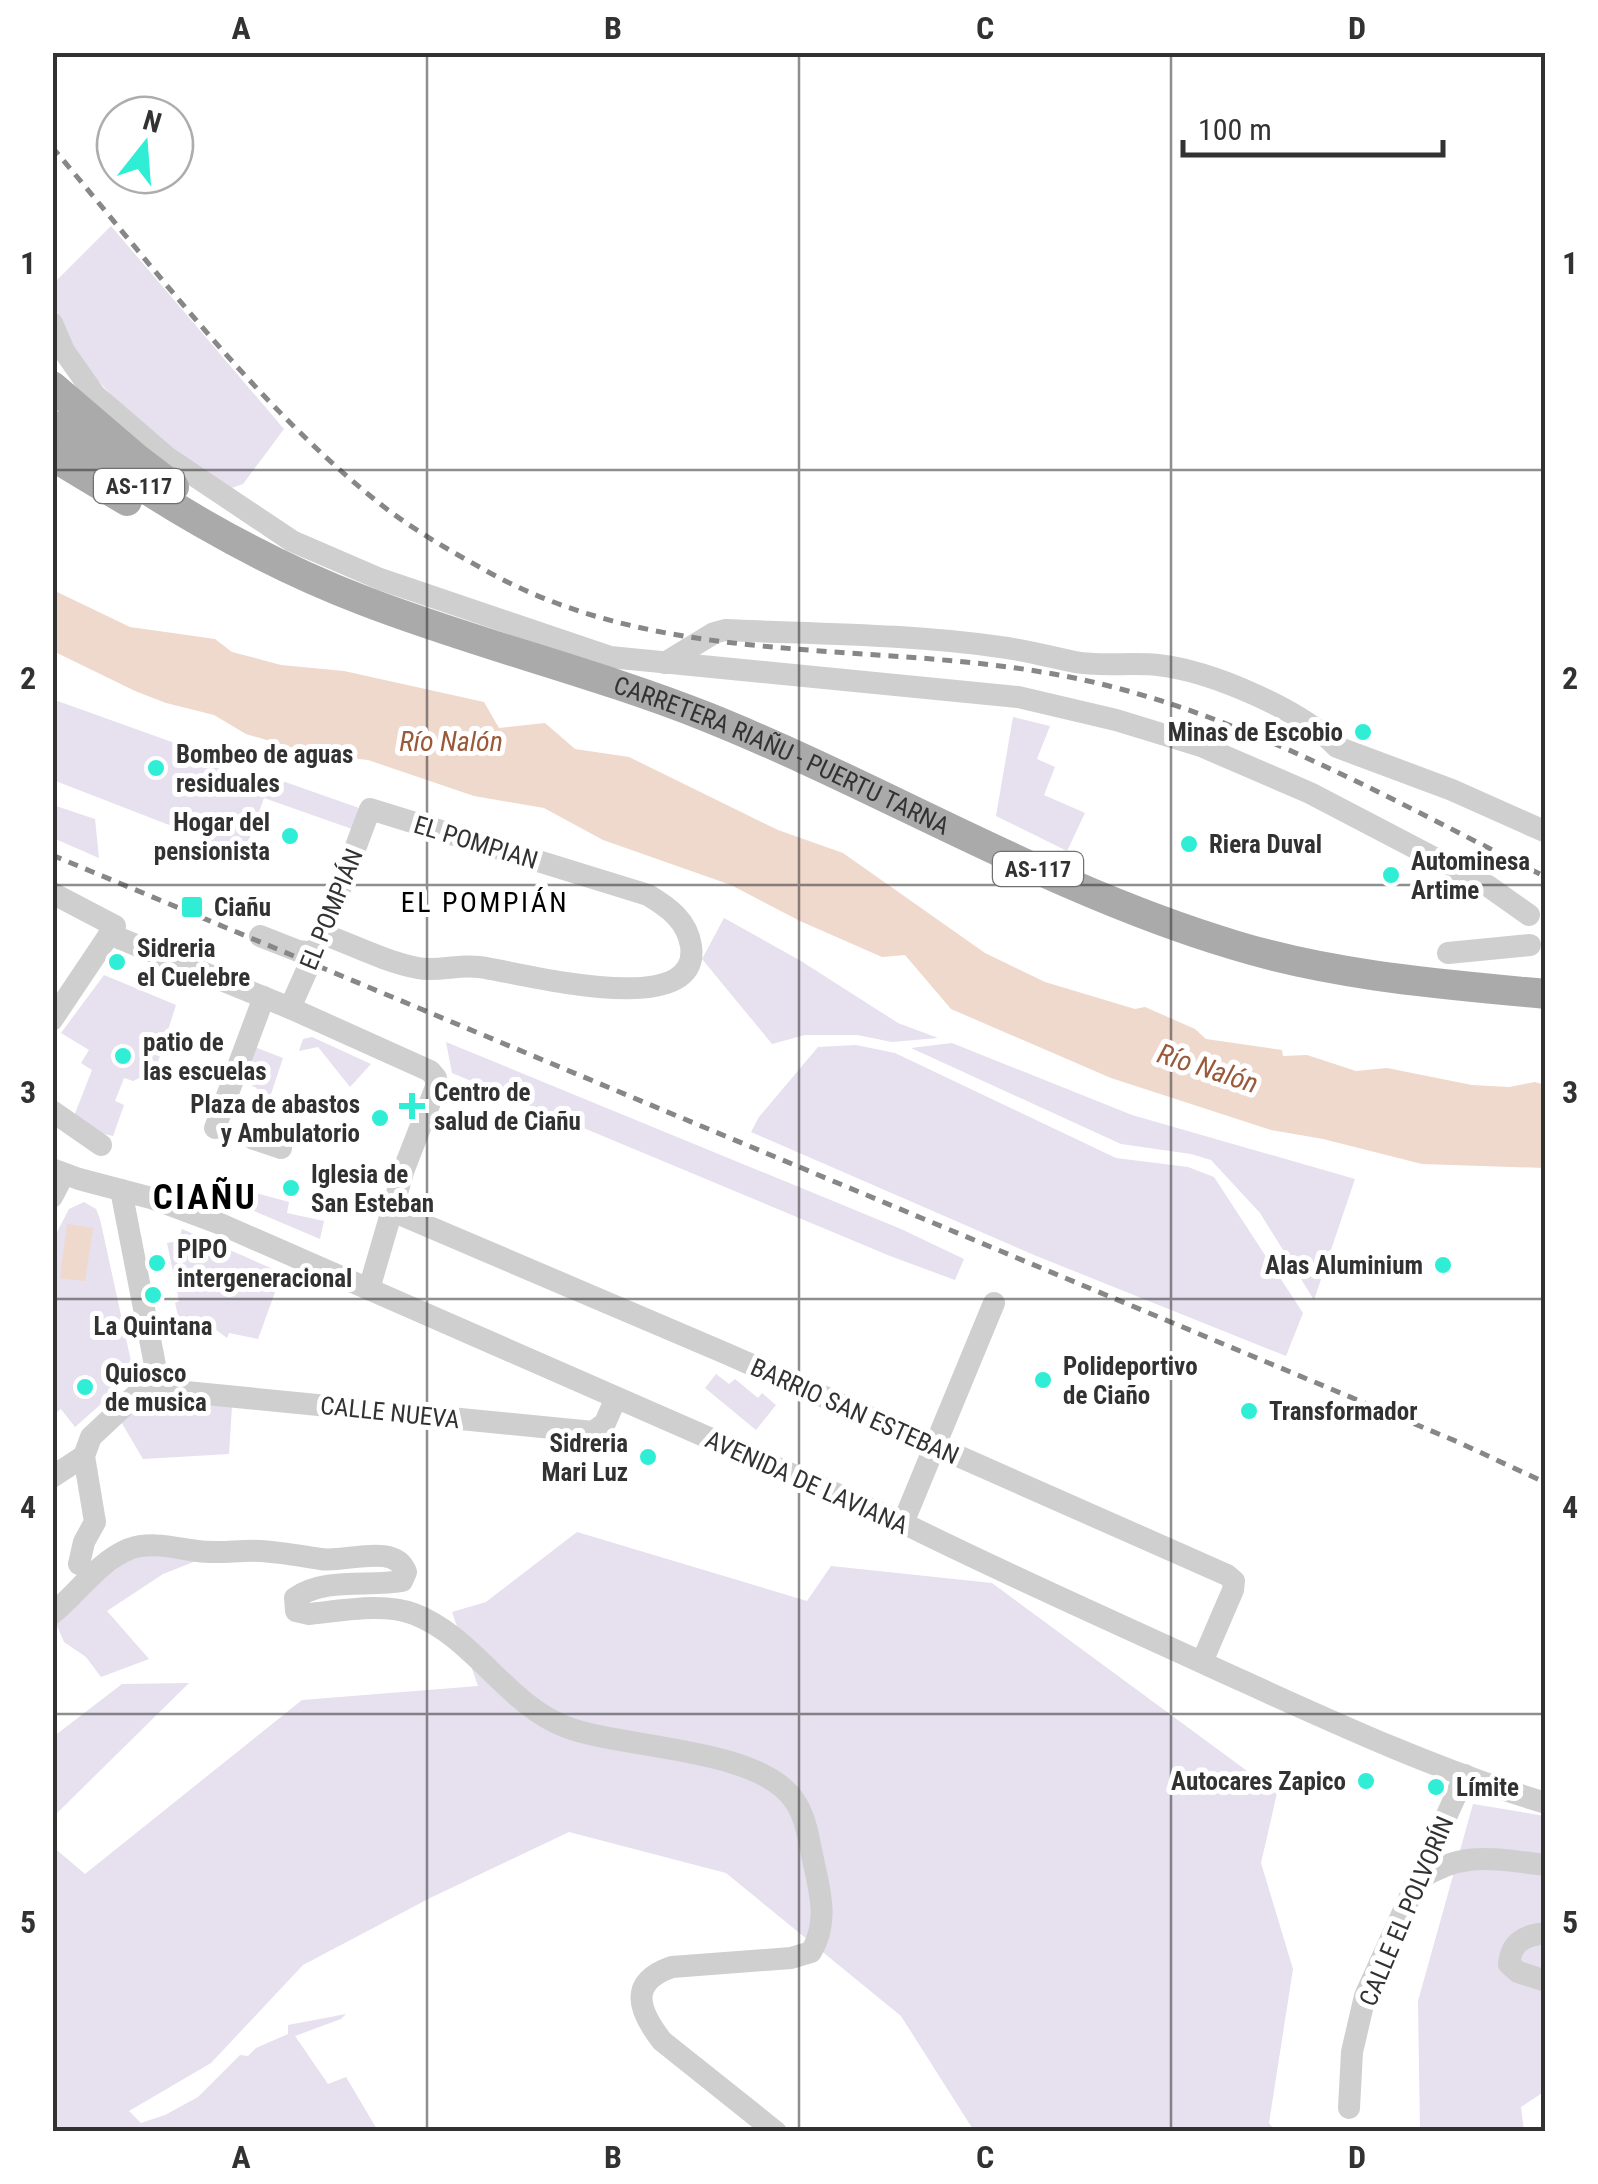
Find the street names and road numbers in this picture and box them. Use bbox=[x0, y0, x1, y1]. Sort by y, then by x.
road number: AS-117 bbox=[94, 469, 184, 503]
street label: CARRETERA RIAÑU - PUERTU TARNA bbox=[610, 671, 954, 841]
street label: EL POMPIAN bbox=[410, 810, 541, 875]
street label: EL POMPIÁN bbox=[293, 844, 369, 974]
road number: AS-117 bbox=[993, 852, 1083, 886]
street label: BARRIO SAN ESTEBAN bbox=[746, 1353, 963, 1470]
street label: CALLE NUEVA bbox=[319, 1391, 461, 1434]
street label: AVENIDA DE LAVIANA bbox=[701, 1425, 913, 1540]
street label: CALLE EL POLVORÍN bbox=[1353, 1812, 1459, 2010]

